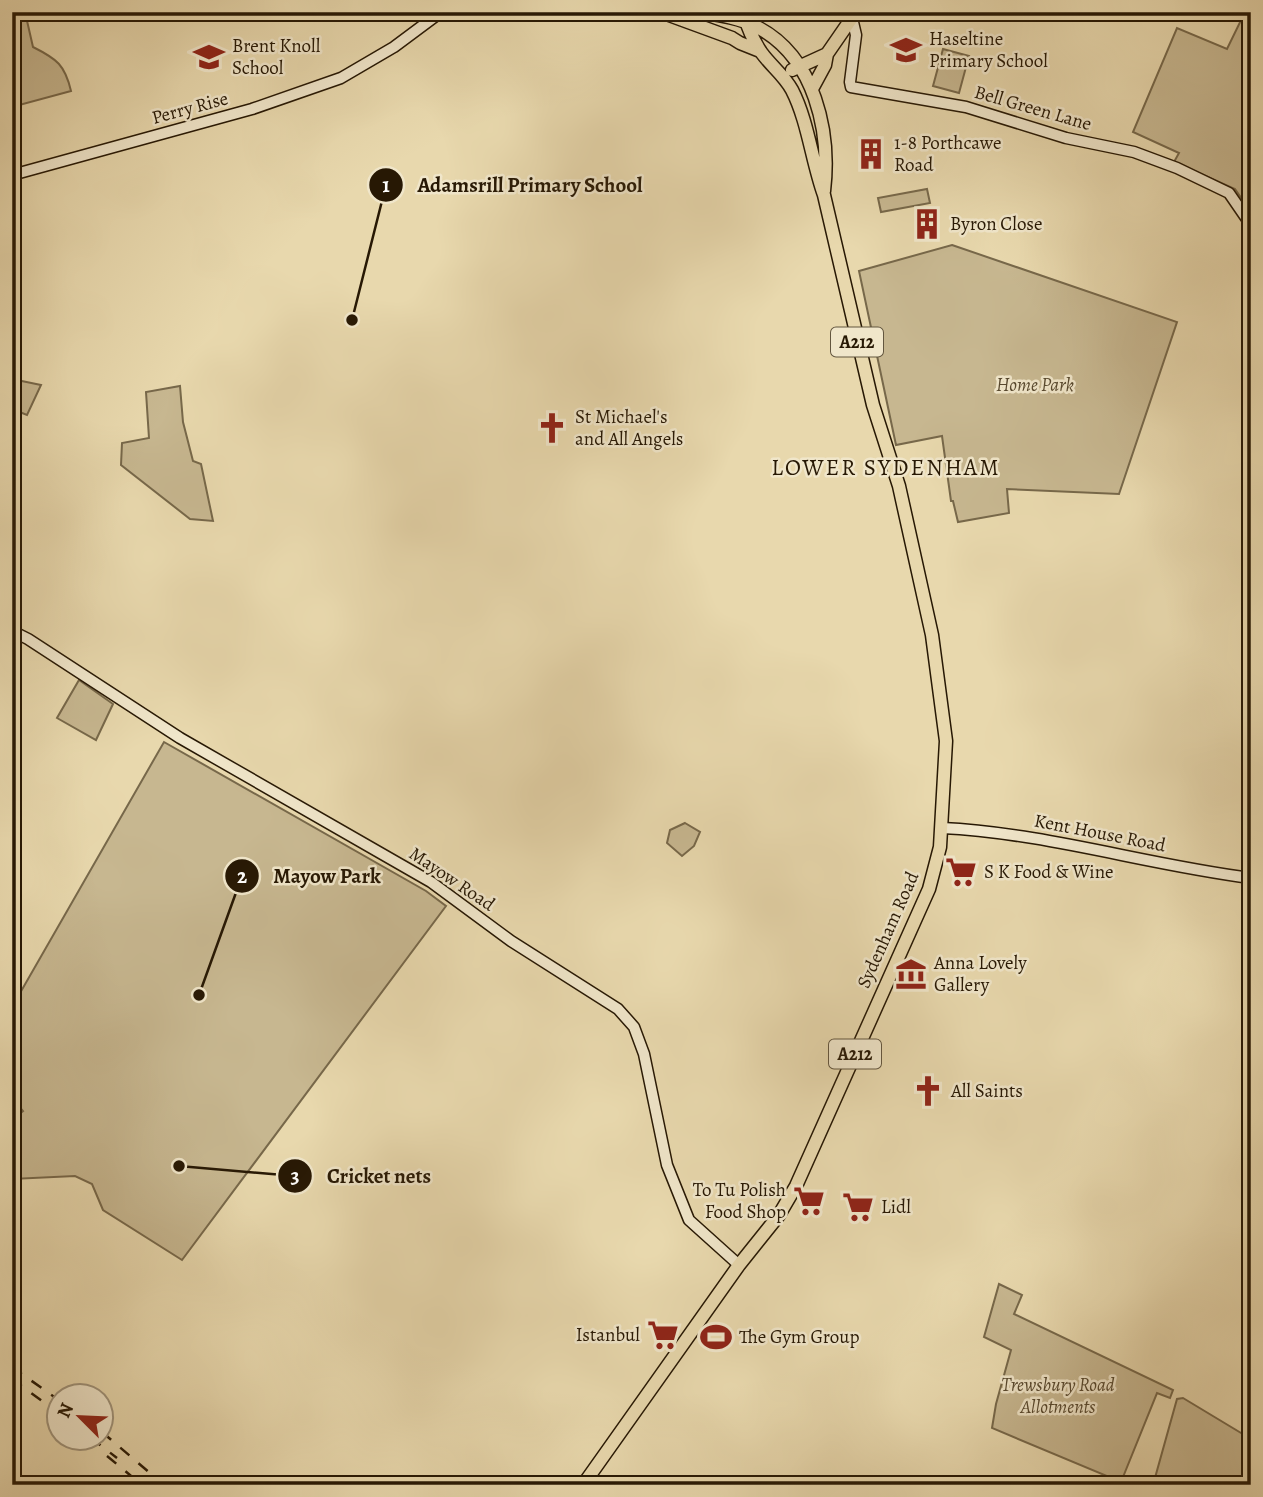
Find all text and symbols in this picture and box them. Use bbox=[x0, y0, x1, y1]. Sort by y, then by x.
place label: Haseltine Primary School bbox=[929, 26, 1048, 74]
place label: Brent Knoll School bbox=[232, 33, 321, 81]
school or university icon: Haseltine Primary School bbox=[889, 33, 923, 67]
school or university icon: Brent Knoll School bbox=[192, 40, 226, 74]
street label: Bell Green Lane bbox=[971, 79, 1095, 137]
street label: Perry Rise bbox=[149, 85, 231, 131]
place label: 1-8 Porthcawe Road bbox=[894, 130, 1001, 178]
building icon: 1-8 Porthcawe Road bbox=[854, 137, 888, 171]
callout: Adamsrill Primary School bbox=[368, 164, 657, 206]
text: 1 bbox=[382, 171, 390, 199]
text: Adamsrill Primary School bbox=[416, 171, 643, 199]
building icon: Byron Close bbox=[910, 207, 944, 241]
place label: Byron Close bbox=[950, 211, 1043, 237]
road number: A212 bbox=[831, 328, 883, 356]
park label: Home Park bbox=[996, 372, 1074, 398]
place label: St Michael's and All Angels bbox=[575, 404, 683, 452]
church icon: St Michael's and All Angels bbox=[535, 411, 569, 445]
district label: LOWER SYDENHAM bbox=[771, 452, 1001, 483]
street label: Kent House Road bbox=[1032, 808, 1169, 859]
street label: Mayow Road bbox=[404, 841, 501, 918]
callout: Mayow Park bbox=[224, 855, 395, 897]
supermarket icon: S K Food & Wine bbox=[944, 855, 978, 889]
place label: S K Food & Wine bbox=[984, 859, 1114, 885]
text: 2 bbox=[237, 862, 247, 890]
text: Mayow Park bbox=[273, 862, 381, 890]
street label: Sydenham Road bbox=[851, 867, 926, 992]
place label: Anna Lovely Gallery bbox=[933, 950, 1027, 998]
museum icon: Anna Lovely Gallery bbox=[894, 957, 928, 991]
road number: A212 bbox=[829, 1040, 881, 1069]
church icon: All Saints bbox=[911, 1074, 945, 1108]
place label: All Saints bbox=[950, 1078, 1023, 1104]
callout: Cricket nets bbox=[277, 1155, 445, 1197]
text: 3 bbox=[290, 1162, 300, 1190]
text: Cricket nets bbox=[327, 1162, 431, 1190]
place label: To Tu Polish Food Shop bbox=[693, 1177, 786, 1225]
supermarket icon: To Tu Polish Food Shop bbox=[792, 1184, 826, 1218]
supermarket icon: Lidl bbox=[841, 1190, 875, 1224]
place label: Lidl bbox=[881, 1194, 911, 1220]
supermarket icon: Istanbul bbox=[646, 1318, 680, 1352]
sports icon: The Gym Group bbox=[699, 1320, 733, 1354]
place label: Istanbul bbox=[576, 1322, 640, 1348]
place label: The Gym Group bbox=[739, 1324, 860, 1350]
park label: Trewsbury Road Allotments bbox=[1001, 1372, 1115, 1420]
north arrow bbox=[46, 1382, 116, 1452]
text: N bbox=[51, 1399, 80, 1422]

